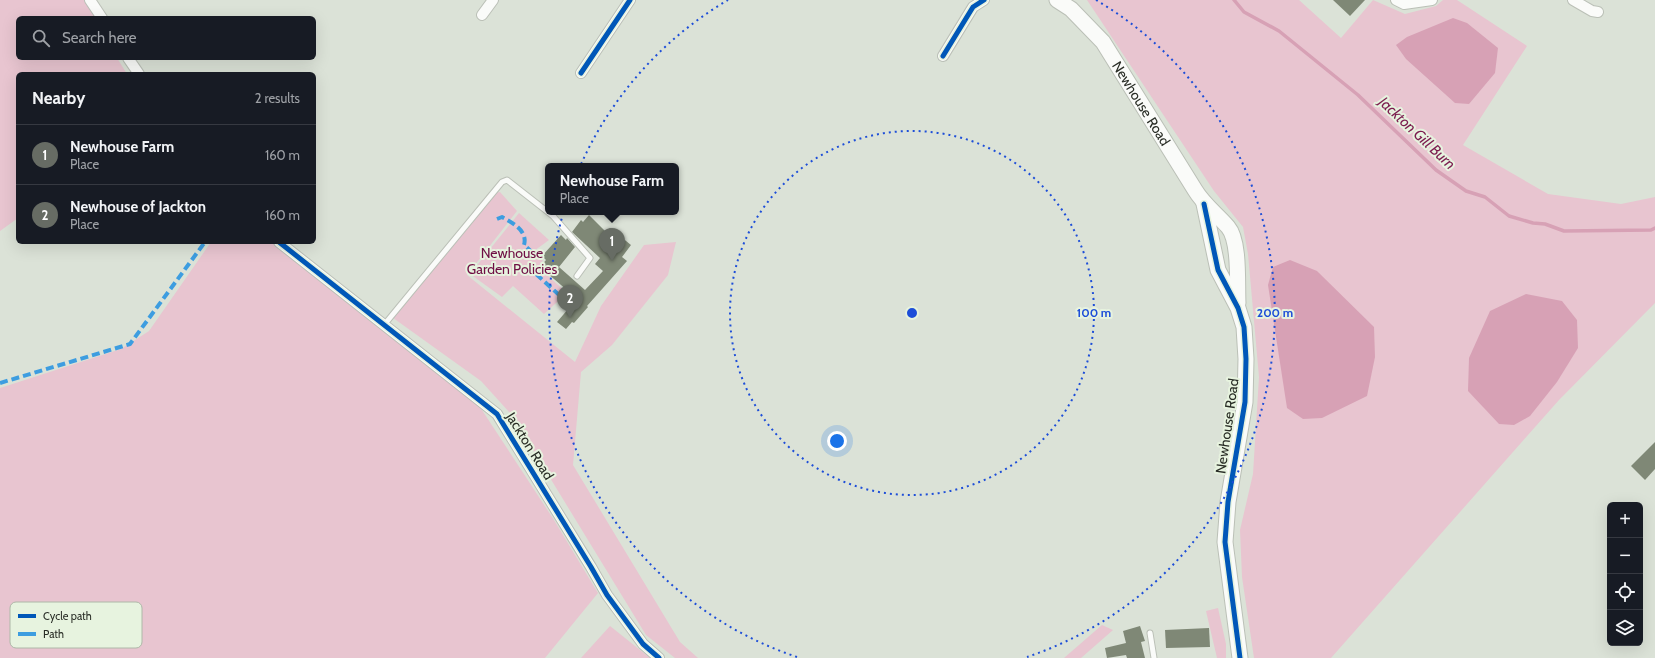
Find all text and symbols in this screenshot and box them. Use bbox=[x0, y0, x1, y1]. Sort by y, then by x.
search box bbox=[16, 16, 316, 60]
icon: search bbox=[30, 27, 52, 49]
text: Search here bbox=[62, 29, 137, 47]
street label: Newhouse Road bbox=[1108, 58, 1174, 149]
text: Nearby bbox=[32, 88, 85, 108]
text: 2 results bbox=[255, 90, 300, 106]
water label: Jackton Gill Burn bbox=[1373, 92, 1459, 173]
text: Newhouse Farm bbox=[70, 138, 174, 156]
text: 1 bbox=[43, 147, 47, 163]
text: 160 m bbox=[265, 147, 300, 163]
text: Place bbox=[70, 156, 99, 172]
popup bbox=[545, 163, 679, 215]
text: Newhouse Farm bbox=[560, 172, 664, 190]
text: Place bbox=[560, 190, 589, 206]
text: Newhouse of Jackton bbox=[70, 198, 206, 216]
text: 2 bbox=[42, 207, 48, 223]
text: 160 m bbox=[265, 207, 300, 223]
text: Place bbox=[70, 216, 99, 232]
pin: 1 bbox=[599, 228, 625, 261]
park label: Newhouse Garden Policies bbox=[467, 244, 557, 278]
pin: 2 bbox=[557, 285, 583, 318]
text: 100 m bbox=[1077, 305, 1111, 320]
text: 200 m bbox=[1257, 305, 1293, 320]
centre of rings bbox=[905, 306, 919, 320]
street label: Newhouse Road bbox=[1211, 377, 1243, 475]
street label: Jackton Road bbox=[502, 408, 558, 483]
your location bbox=[827, 431, 847, 451]
map controls bbox=[1607, 502, 1643, 646]
button: + bbox=[1607, 502, 1643, 538]
button: − bbox=[1607, 538, 1643, 574]
button: locate bbox=[1607, 574, 1643, 610]
legend bbox=[10, 602, 142, 648]
text: Cycle path bbox=[43, 609, 92, 623]
button: layers bbox=[1607, 610, 1643, 646]
text: Path bbox=[43, 627, 64, 641]

